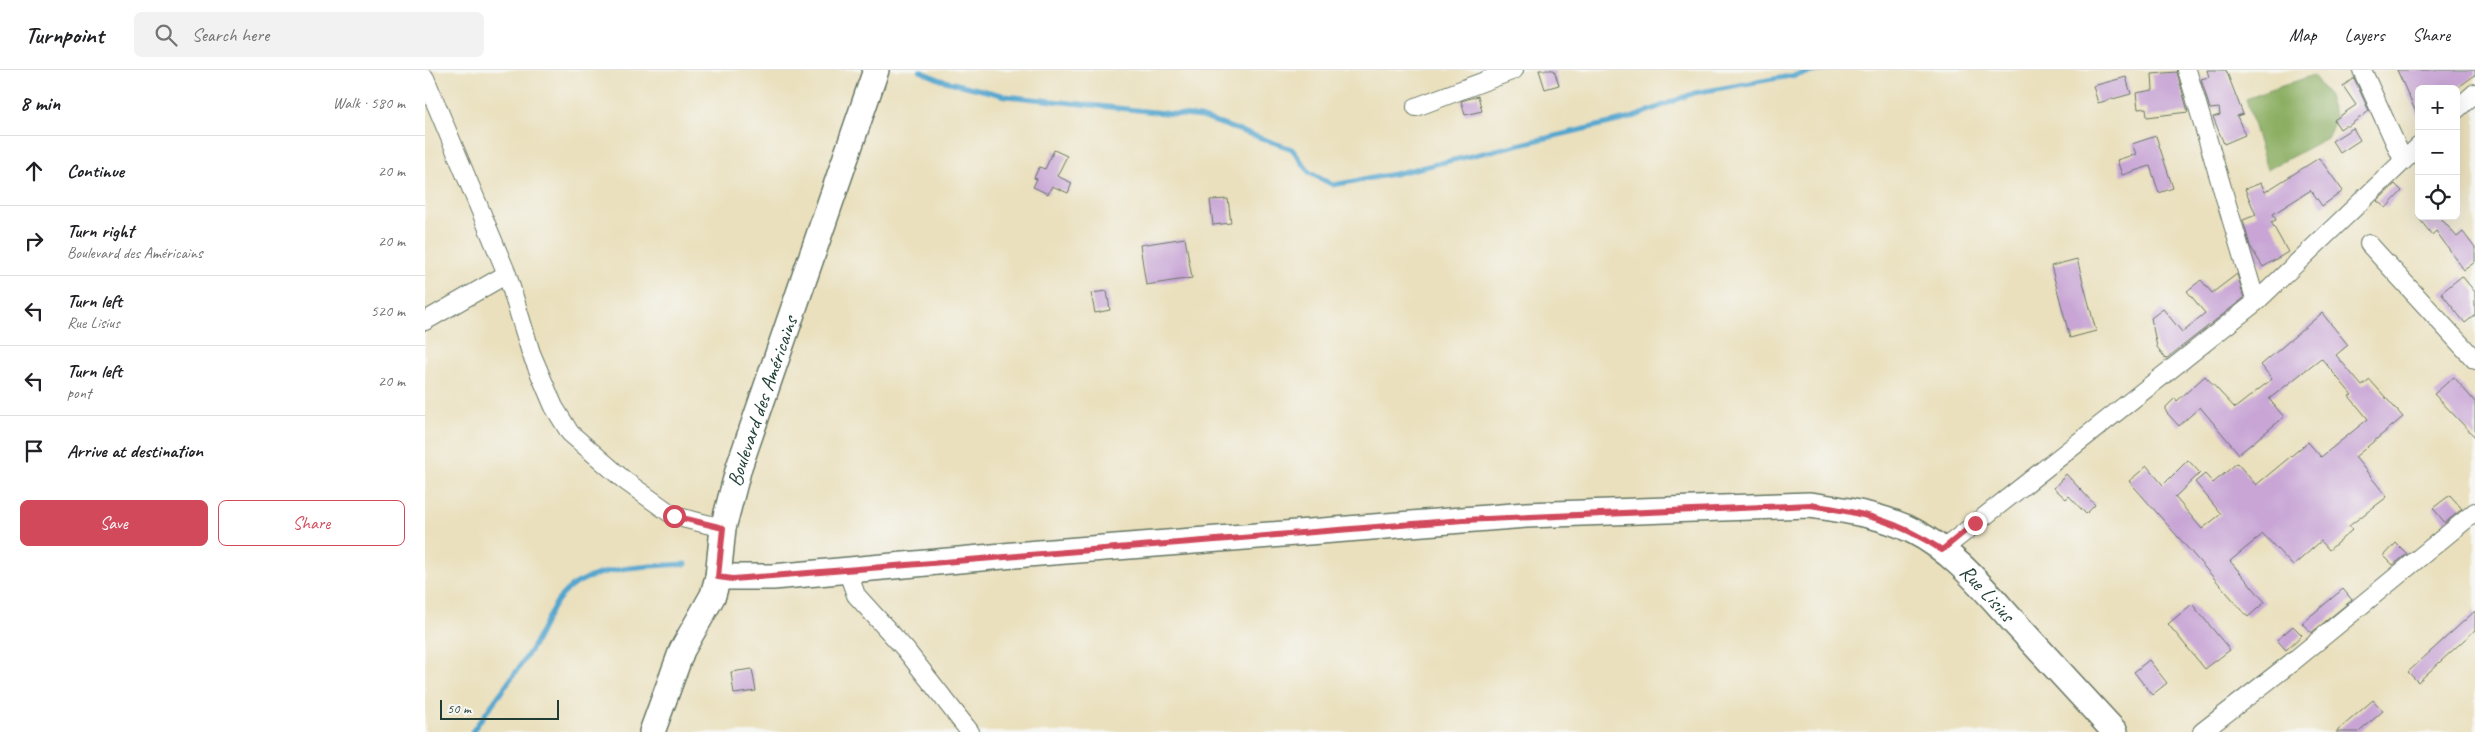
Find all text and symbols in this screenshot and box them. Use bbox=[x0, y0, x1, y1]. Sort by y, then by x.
search box bbox=[134, 12, 484, 57]
text: Turnpoint bbox=[25, 20, 104, 50]
icon: search bbox=[152, 21, 180, 49]
text: Search here bbox=[192, 23, 269, 47]
text: Map bbox=[2289, 24, 2317, 46]
text: Layers bbox=[2345, 24, 2384, 46]
text: Share bbox=[2412, 24, 2450, 46]
map controls bbox=[2415, 85, 2460, 220]
button: + bbox=[2415, 85, 2460, 130]
text: 8 min bbox=[20, 90, 60, 116]
text: Walk · 580 m bbox=[333, 93, 405, 113]
button: − bbox=[2415, 130, 2460, 175]
icon: ahead bbox=[20, 157, 48, 185]
text: Continue bbox=[67, 159, 124, 183]
text: 20 m bbox=[378, 161, 405, 181]
button: locate bbox=[2415, 175, 2460, 220]
text: Turn right bbox=[67, 219, 134, 243]
icon: right bbox=[20, 227, 48, 255]
text: 20 m bbox=[378, 231, 405, 251]
text: Boulevard des Américains bbox=[67, 243, 203, 263]
text: Turn left bbox=[67, 289, 122, 313]
icon: left bbox=[20, 297, 48, 325]
text: 520 m bbox=[371, 301, 405, 321]
street label: Boulevard des Américains bbox=[721, 311, 804, 489]
text: Rue Lisius bbox=[67, 313, 120, 333]
text: Turn left bbox=[67, 359, 122, 383]
icon: left bbox=[20, 367, 48, 395]
text: 20 m bbox=[378, 371, 405, 391]
text: pont bbox=[67, 383, 91, 403]
icon: arrive bbox=[20, 437, 48, 465]
text: Arrive at destination bbox=[67, 439, 203, 463]
button: Save bbox=[20, 500, 208, 546]
button: Share bbox=[218, 500, 405, 546]
route start bbox=[663, 505, 686, 528]
route end bbox=[1964, 512, 1987, 535]
street label: Rue Lisius bbox=[1954, 559, 2022, 629]
scale bar bbox=[440, 697, 559, 720]
text: 50 m bbox=[447, 700, 471, 717]

